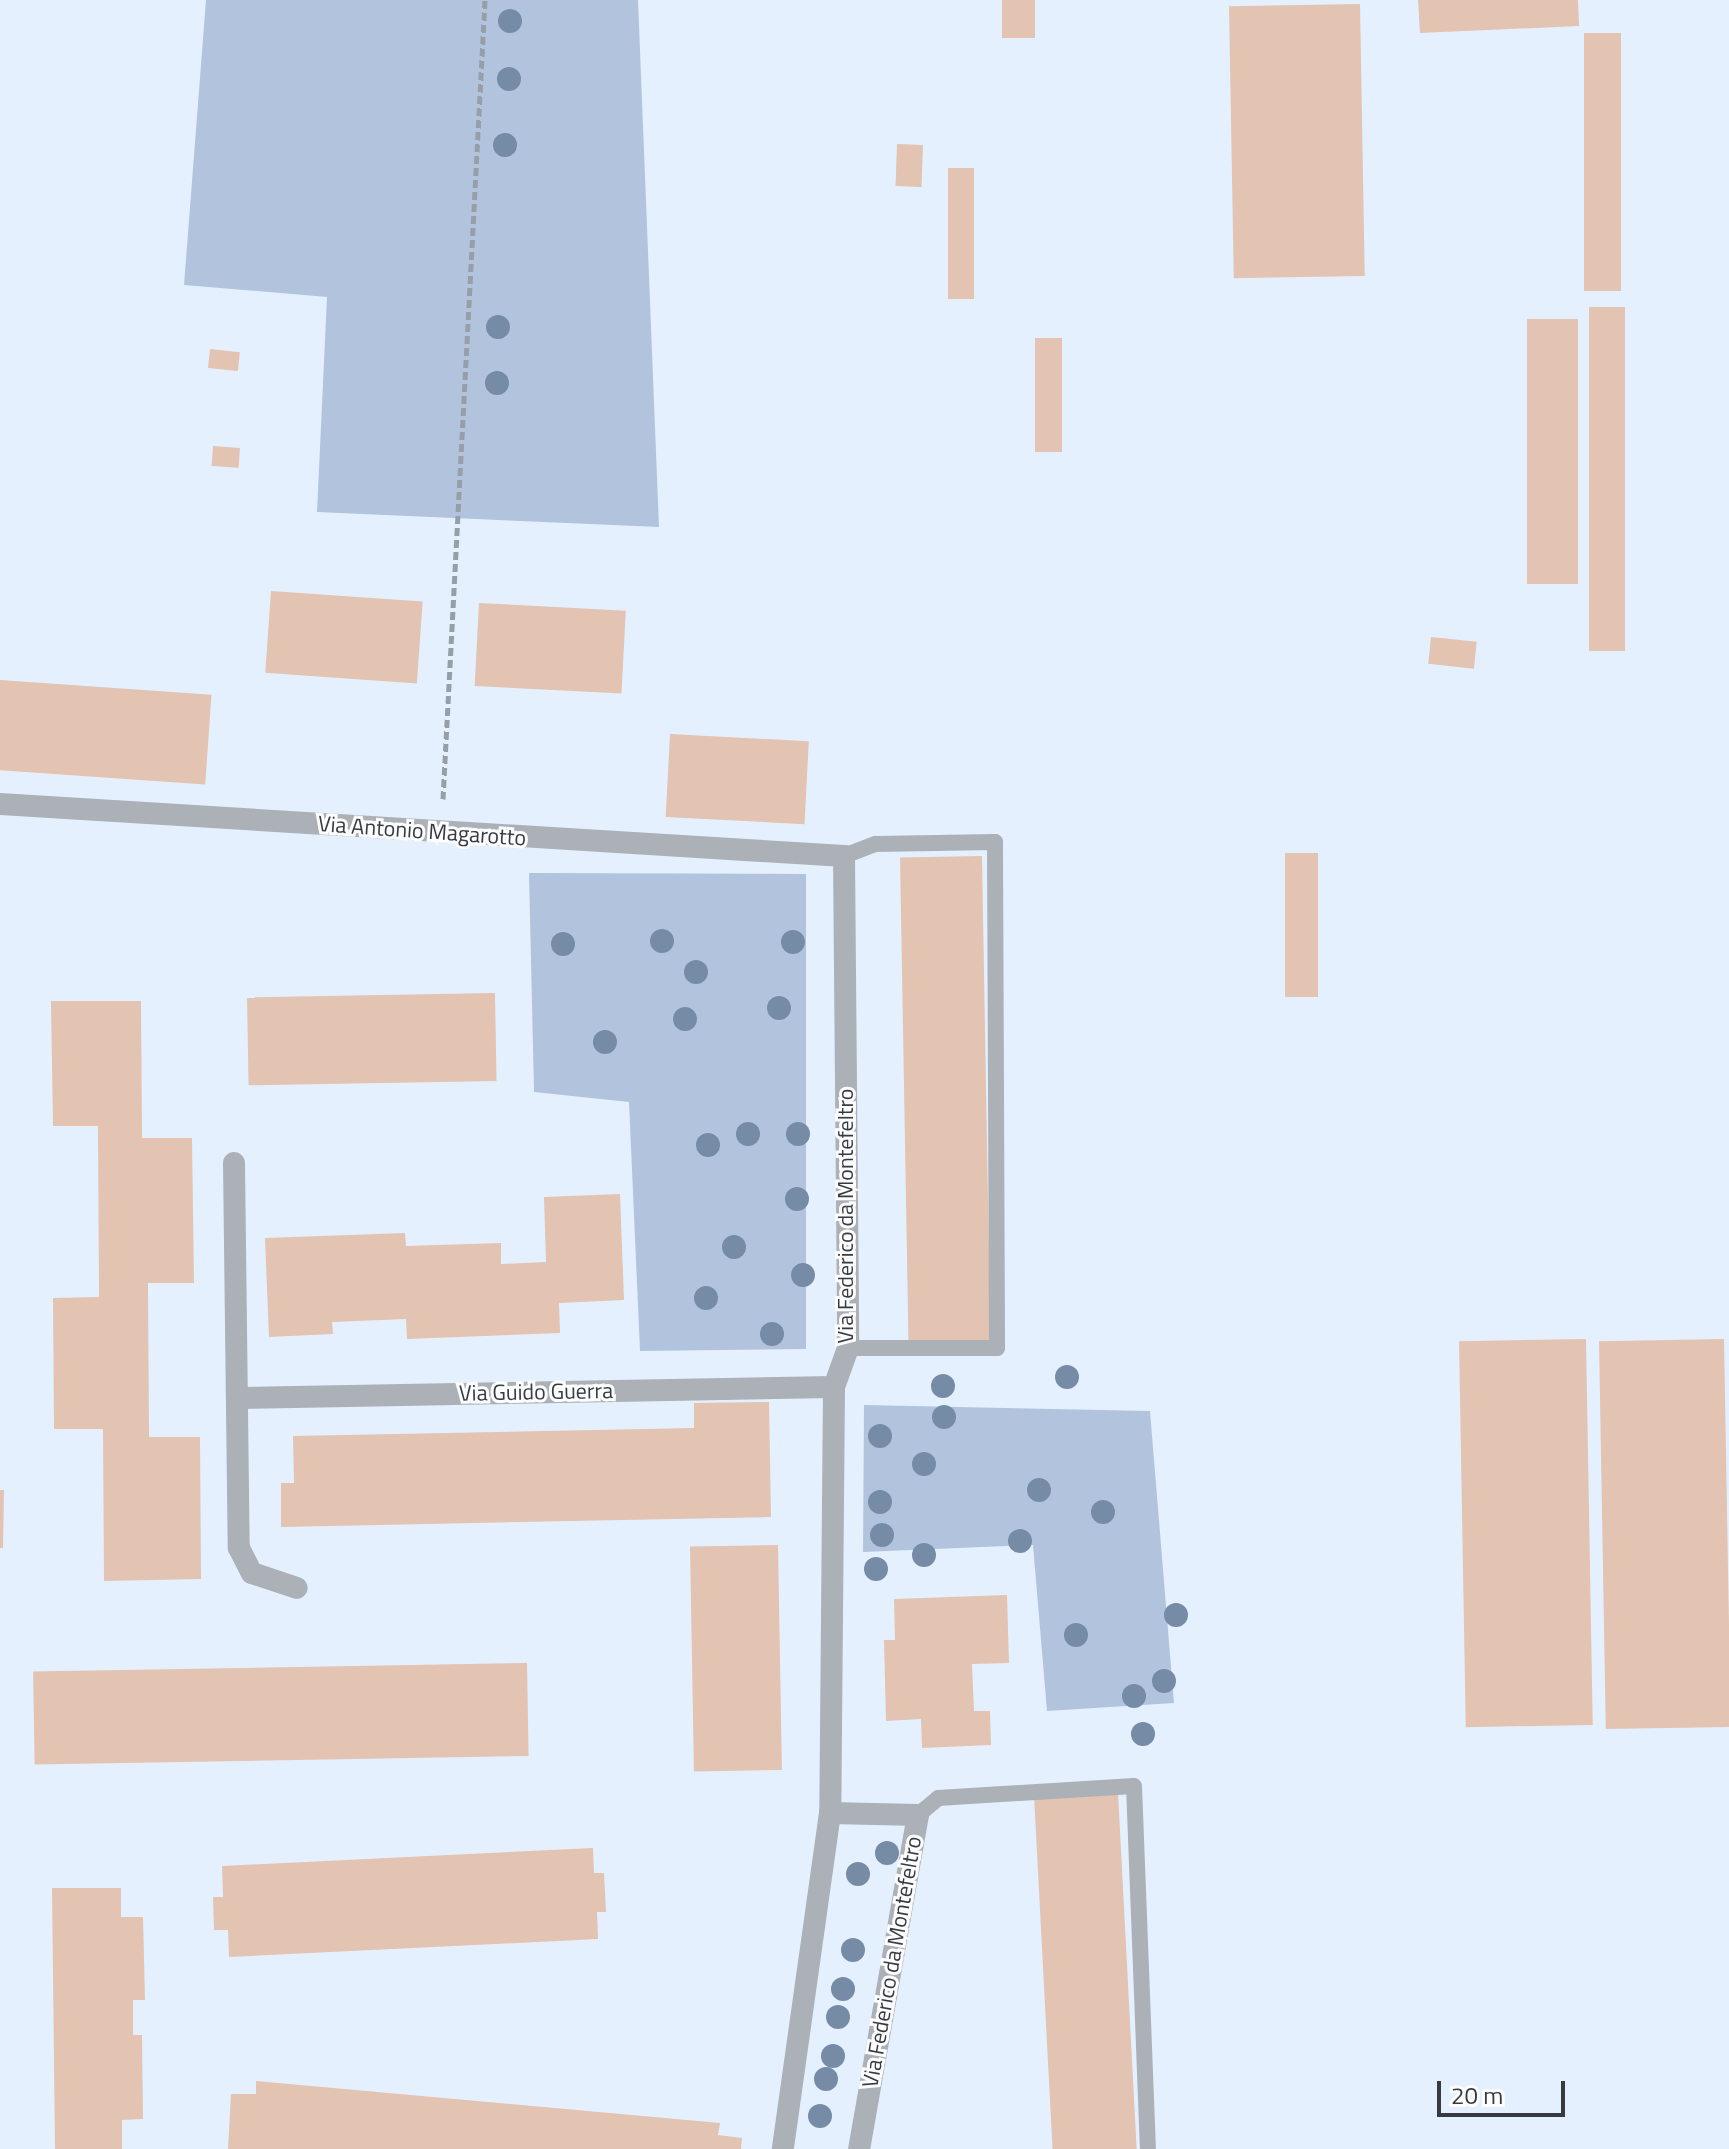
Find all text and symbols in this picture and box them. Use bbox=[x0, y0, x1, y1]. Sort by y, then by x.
street label: Via Antonio Magarotto bbox=[317, 811, 527, 851]
street label: Via Federico da Montefeltro bbox=[833, 1089, 859, 1343]
street label: Via Guido Guerra bbox=[459, 1377, 613, 1407]
street label: Via Federico da Montefeltro bbox=[857, 1834, 927, 2090]
scale bar bbox=[1441, 2065, 1569, 2115]
text: 20 m bbox=[1451, 2077, 1503, 2113]

